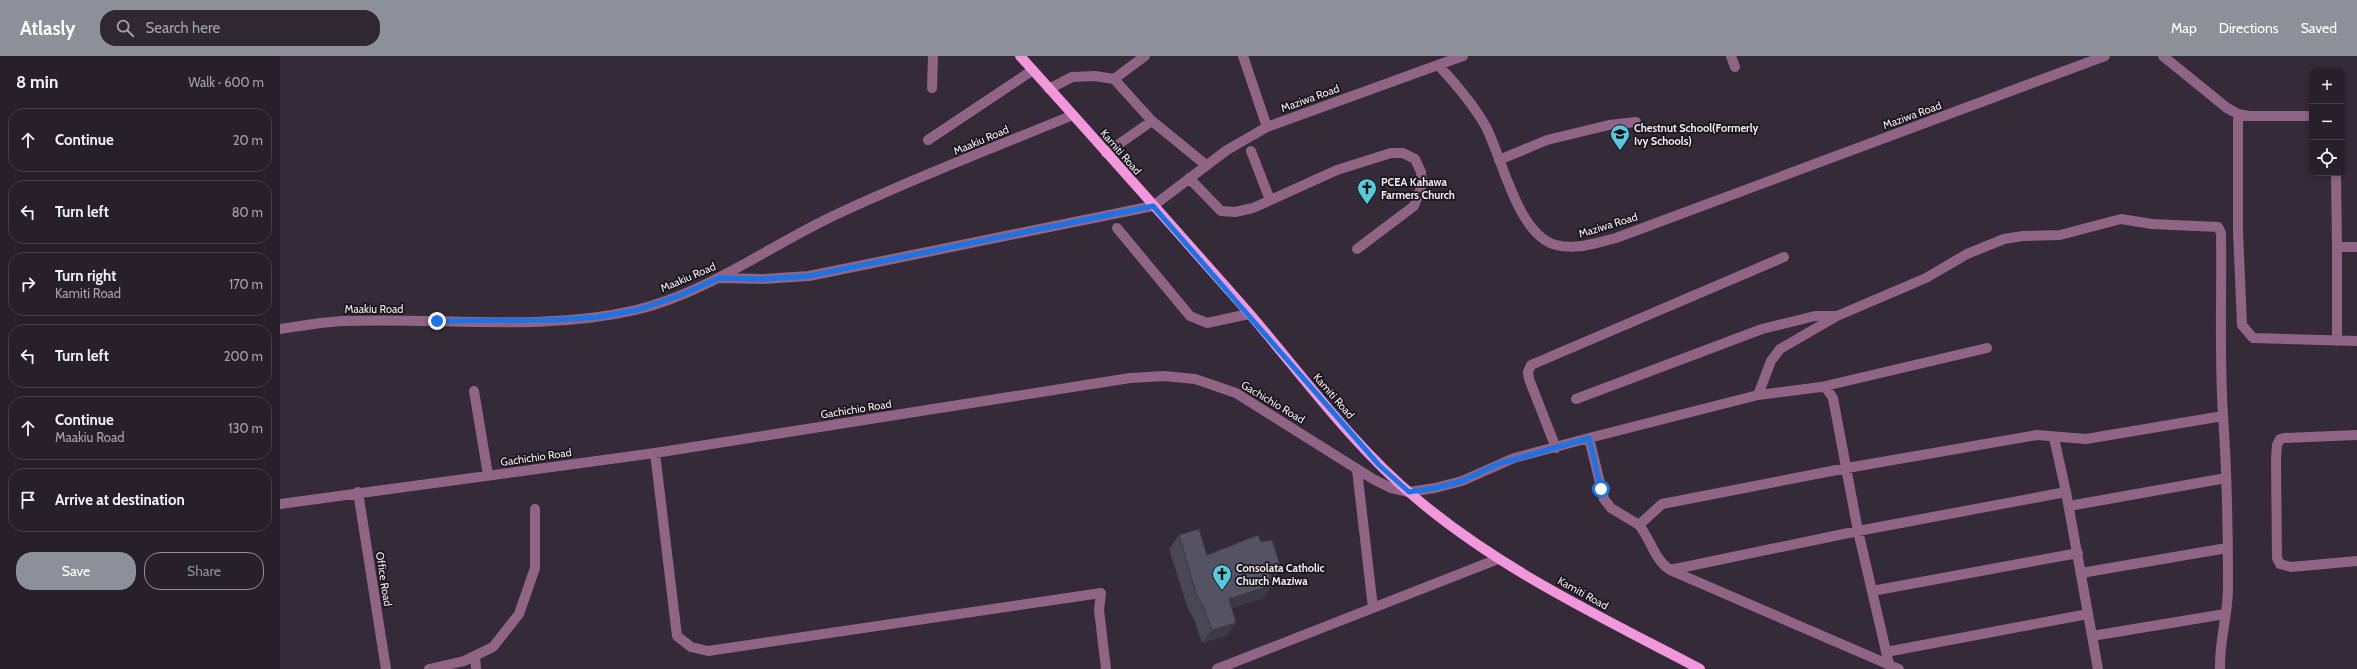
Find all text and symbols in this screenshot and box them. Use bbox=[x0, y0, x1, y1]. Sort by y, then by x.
search box bbox=[100, 10, 380, 46]
text: Atlasly bbox=[20, 17, 76, 40]
icon: search bbox=[114, 17, 136, 39]
text: Search here bbox=[146, 19, 220, 37]
text: Map bbox=[2171, 19, 2197, 37]
text: Directions bbox=[2219, 19, 2279, 37]
text: Saved bbox=[2301, 19, 2337, 37]
map controls bbox=[2309, 68, 2345, 176]
button: + bbox=[2309, 68, 2345, 104]
text: 8 min bbox=[16, 72, 58, 92]
text: Walk · 600 m bbox=[188, 74, 264, 90]
street label: Maziwa Road bbox=[1279, 81, 1341, 115]
street label: Maziwa Road bbox=[1881, 98, 1943, 132]
button: − bbox=[2309, 104, 2345, 140]
place label: Chestnut School(Formerly Ivy Schools) bbox=[1634, 121, 1759, 148]
street label: Maakiu Road bbox=[951, 122, 1011, 158]
school or university icon: Chestnut School(Formerly Ivy Schools) bbox=[1609, 123, 1631, 151]
street label: Kamiti Road bbox=[1097, 126, 1145, 178]
icon: ahead bbox=[17, 129, 39, 151]
text: Continue bbox=[55, 131, 114, 149]
text: 20 m bbox=[233, 132, 263, 148]
button: locate bbox=[2309, 140, 2345, 176]
place label: PCEA Kahawa Farmers Church bbox=[1381, 175, 1455, 202]
church icon: PCEA Kahawa Farmers Church bbox=[1356, 177, 1378, 205]
icon: left bbox=[17, 201, 39, 223]
text: Turn left bbox=[55, 203, 109, 221]
text: 80 m bbox=[232, 204, 263, 220]
street label: Maziwa Road bbox=[1577, 209, 1639, 241]
street label: Maakiu Road bbox=[658, 259, 718, 295]
text: Turn right bbox=[55, 267, 116, 285]
icon: right bbox=[17, 273, 39, 295]
text: 170 m bbox=[229, 276, 263, 292]
text: Kamiti Road bbox=[55, 285, 121, 301]
street label: Maakiu Road bbox=[345, 302, 403, 316]
route end bbox=[428, 312, 446, 330]
icon: left bbox=[17, 345, 39, 367]
text: Turn left bbox=[55, 347, 109, 365]
text: 200 m bbox=[224, 348, 263, 364]
street label: Kamiti Road bbox=[1310, 370, 1358, 422]
street label: Gachichio Road bbox=[1239, 378, 1307, 426]
street label: Gachichio Road bbox=[820, 396, 892, 422]
text: Continue bbox=[55, 411, 114, 429]
icon: ahead bbox=[17, 417, 39, 439]
text: 130 m bbox=[228, 420, 263, 436]
text: Maakiu Road bbox=[55, 429, 124, 445]
street label: Gachichio Road bbox=[500, 445, 572, 469]
route start bbox=[1592, 480, 1610, 498]
icon: arrive bbox=[17, 489, 39, 511]
text: Arrive at destination bbox=[55, 491, 185, 509]
street label: Office Road bbox=[373, 551, 395, 607]
button: Save bbox=[16, 552, 136, 590]
button: Share bbox=[144, 552, 264, 590]
place label: Consolata Catholic Church Maziwa bbox=[1236, 561, 1325, 588]
church icon: Consolata Catholic Church Maziwa bbox=[1211, 563, 1233, 591]
street label: Kamiti Road bbox=[1555, 573, 1611, 613]

